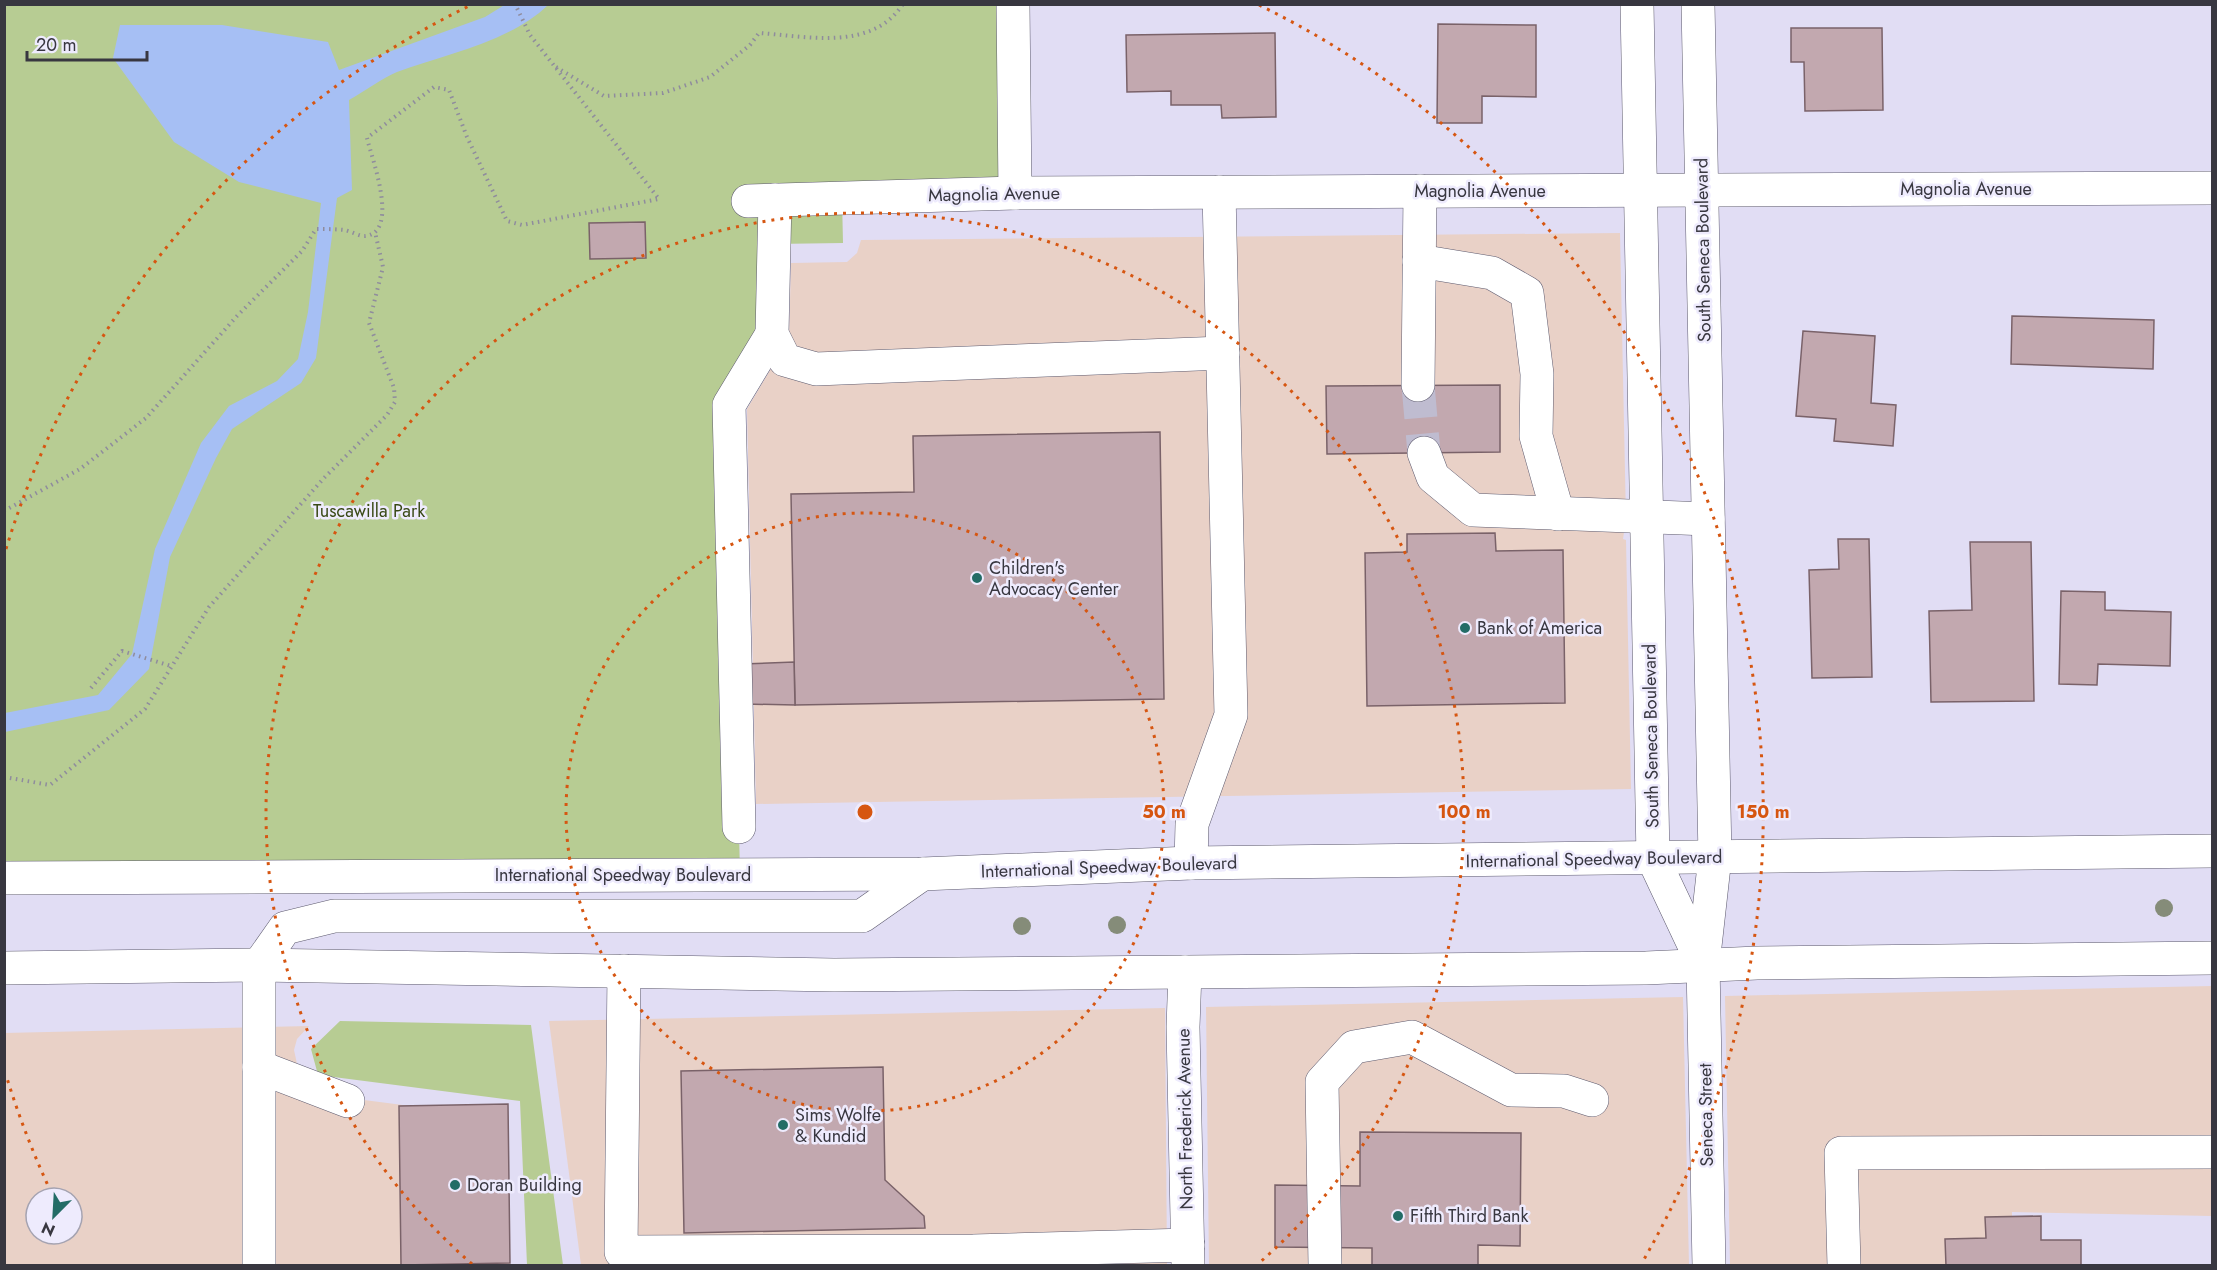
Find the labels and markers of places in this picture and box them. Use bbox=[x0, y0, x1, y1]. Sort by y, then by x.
place label: Children's Advocacy Center bbox=[989, 555, 1119, 602]
marker: Children's Advocacy Center bbox=[970, 571, 984, 585]
place label: Bank of America bbox=[1477, 615, 1602, 641]
marker: Bank of America bbox=[1458, 621, 1472, 635]
centre of rings bbox=[855, 802, 875, 822]
place label: Sims Wolfe & Kundid bbox=[795, 1102, 881, 1149]
marker: Sims Wolfe & Kundid bbox=[776, 1118, 790, 1132]
place label: Doran Building bbox=[467, 1172, 582, 1198]
marker: Doran Building bbox=[448, 1178, 462, 1192]
place label: Fifth Third Bank bbox=[1410, 1203, 1528, 1229]
marker: Fifth Third Bank bbox=[1391, 1209, 1405, 1223]

